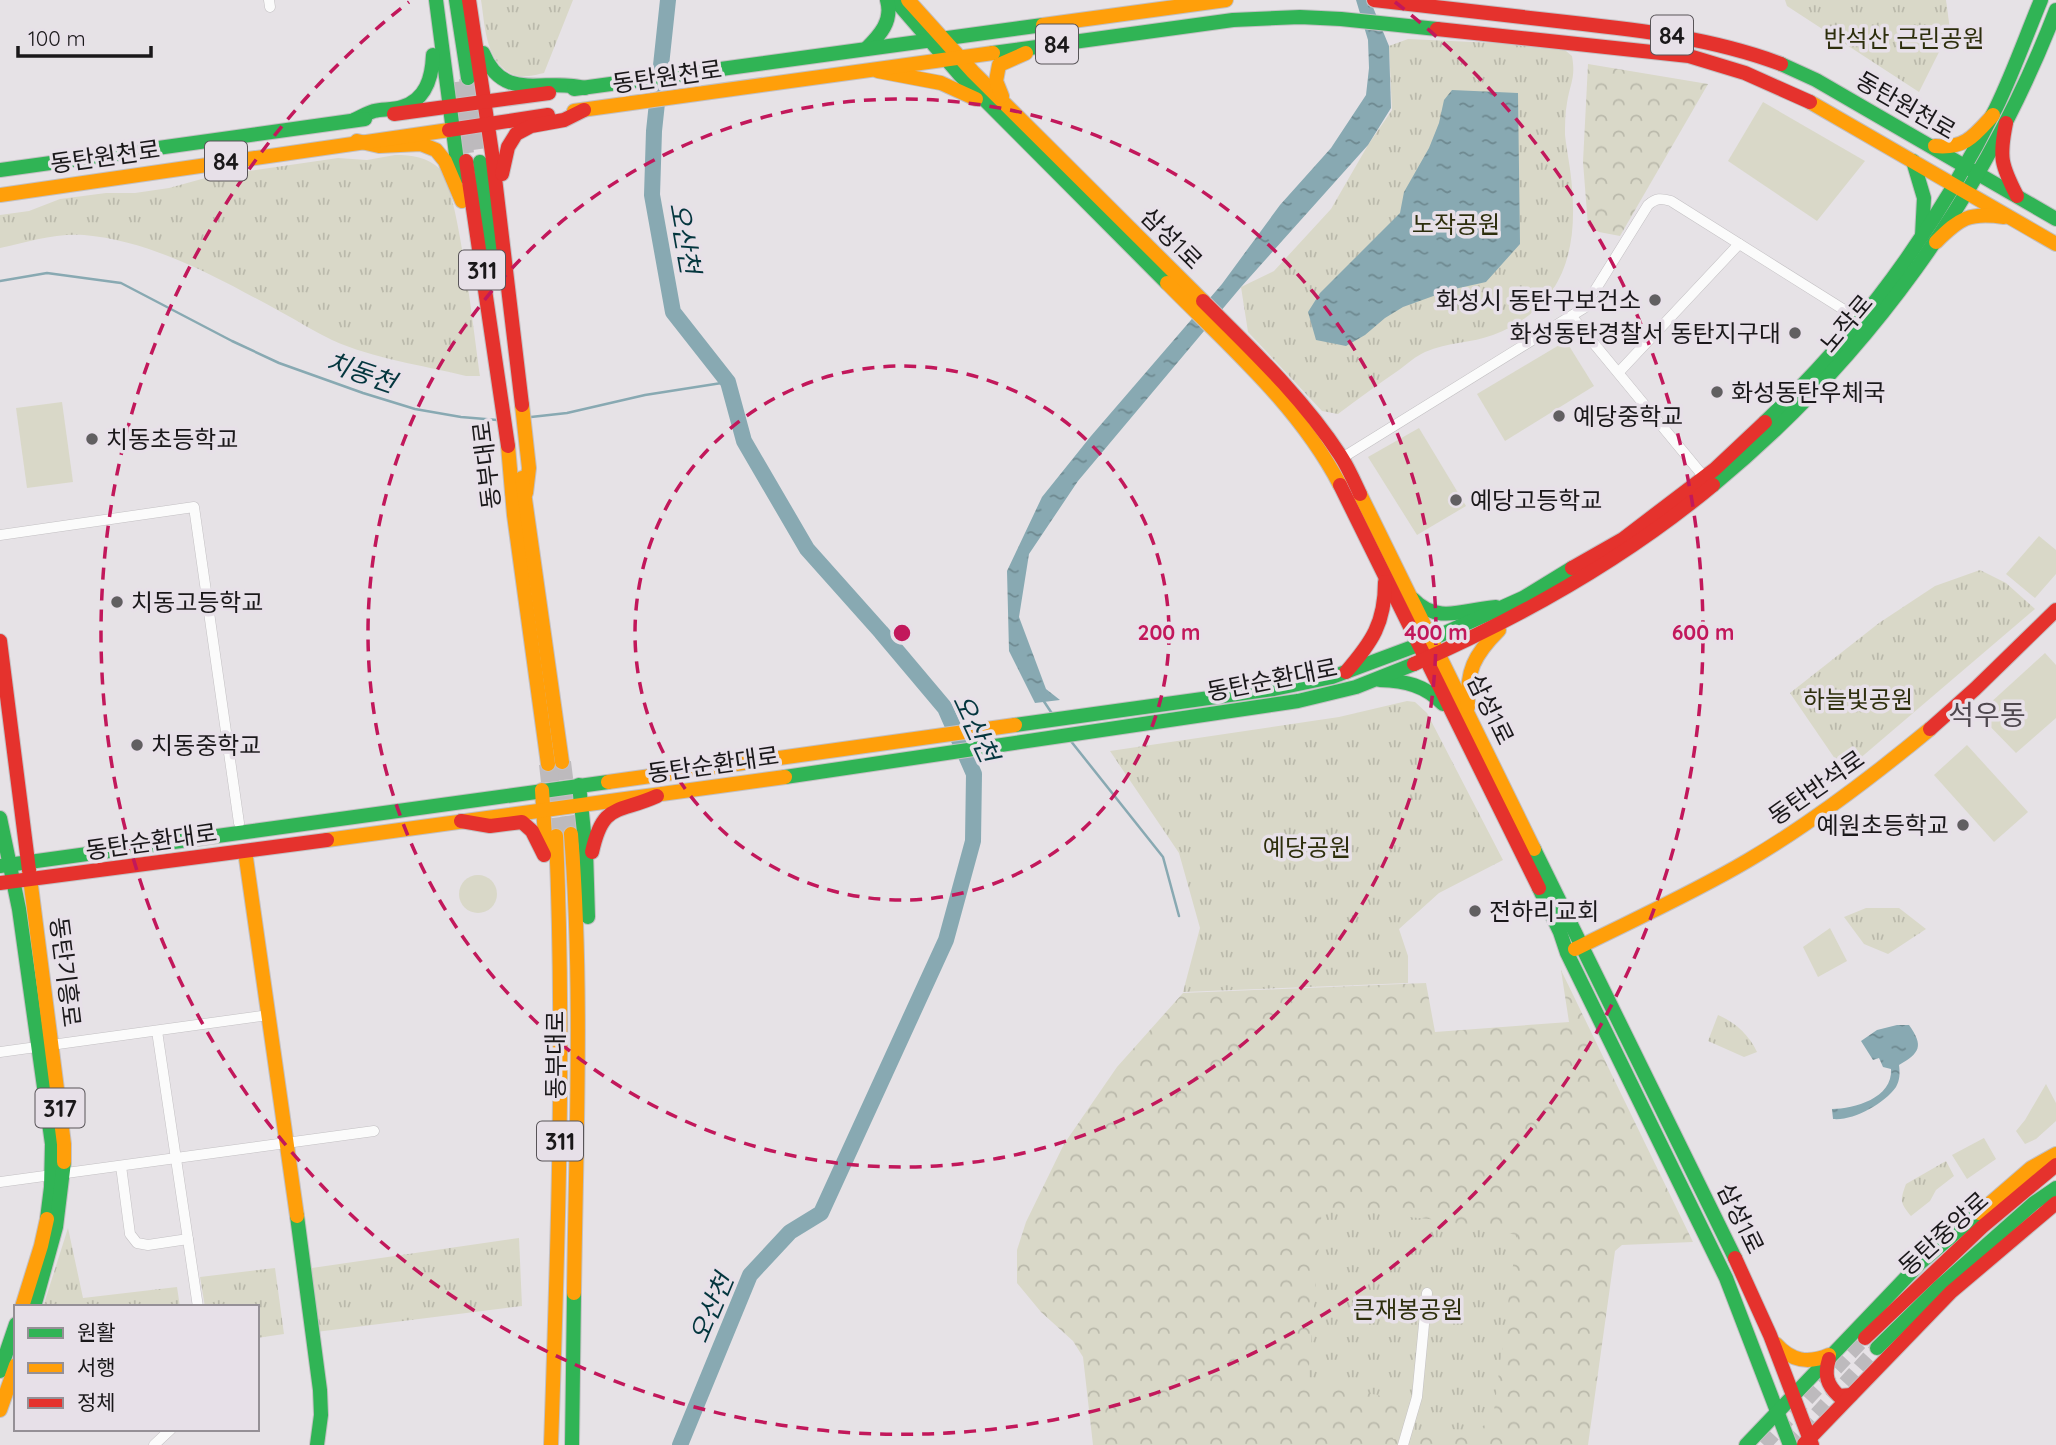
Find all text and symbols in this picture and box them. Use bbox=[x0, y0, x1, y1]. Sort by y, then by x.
scale bar bbox=[18, 14, 150, 58]
road number: 84 bbox=[1651, 16, 1693, 54]
park label: 반석산 근린공원 bbox=[1823, 23, 1985, 53]
road number: 84 bbox=[1036, 24, 1078, 64]
text: 100 m bbox=[28, 25, 86, 51]
street label: 동탄원천로 bbox=[610, 53, 724, 99]
street label: 동탄원천로 bbox=[1851, 64, 1961, 146]
street label: 동탄원천로 bbox=[48, 133, 162, 179]
road number: 84 bbox=[205, 142, 247, 180]
water label: 오산천 bbox=[663, 200, 708, 279]
street label: 삼성1로 bbox=[1135, 201, 1209, 275]
park label: 노작공원 bbox=[1412, 209, 1500, 239]
road number: 311 bbox=[459, 250, 505, 290]
place label: 화성시 동탄구보건소 bbox=[1436, 285, 1641, 315]
street label: 노작로 bbox=[1813, 288, 1879, 358]
marker: 화성시 동탄구보건소 bbox=[1647, 292, 1663, 308]
place label: 화성동탄경찰서 동탄지구대 bbox=[1509, 318, 1781, 348]
marker: 화성동탄경찰서 동탄지구대 bbox=[1787, 325, 1803, 341]
water label: 치동천 bbox=[322, 345, 403, 400]
place label: 화성동탄우체국 bbox=[1731, 377, 1886, 407]
marker: 화성동탄우체국 bbox=[1709, 384, 1725, 400]
place label: 예당중학교 bbox=[1573, 401, 1683, 431]
marker: 예당중학교 bbox=[1551, 408, 1567, 424]
street label: 동부대로 bbox=[466, 419, 506, 511]
place label: 치동초등학교 bbox=[106, 424, 238, 454]
marker: 치동초등학교 bbox=[84, 431, 100, 447]
place label: 예당고등학교 bbox=[1470, 485, 1602, 515]
marker: 예당고등학교 bbox=[1448, 492, 1464, 508]
place label: 치동고등학교 bbox=[131, 587, 263, 617]
marker: 치동고등학교 bbox=[109, 594, 125, 610]
text: 200 m bbox=[1138, 619, 1200, 645]
text: 400 m bbox=[1404, 619, 1468, 645]
text: 600 m bbox=[1672, 619, 1734, 645]
centre of rings bbox=[890, 621, 914, 645]
street label: 동탄순환대로 bbox=[1204, 652, 1340, 706]
street label: 삼성1로 bbox=[1461, 669, 1521, 749]
park label: 하늘빛공원 bbox=[1803, 684, 1913, 714]
water label: 오산천 bbox=[946, 689, 1007, 770]
district label: 석우동 bbox=[1948, 697, 2026, 732]
place label: 치동중학교 bbox=[151, 730, 261, 760]
marker: 치동중학교 bbox=[129, 737, 145, 753]
street label: 동탄순환대로 bbox=[645, 740, 781, 788]
street label: 동탄반석로 bbox=[1762, 743, 1870, 831]
place label: 예원초등학교 bbox=[1817, 810, 1949, 840]
street label: 동탄순환대로 bbox=[83, 817, 219, 865]
marker: 예원초등학교 bbox=[1955, 817, 1971, 833]
park label: 예당공원 bbox=[1263, 832, 1351, 862]
place label: 전하리교회 bbox=[1489, 896, 1599, 926]
marker: 전하리교회 bbox=[1467, 903, 1483, 919]
street label: 동탄기흥로 bbox=[44, 915, 88, 1029]
street label: 동부대로 bbox=[540, 1011, 570, 1099]
road number: 317 bbox=[36, 1088, 84, 1128]
road number: 311 bbox=[537, 1122, 583, 1160]
street label: 삼성1로 bbox=[1711, 1178, 1771, 1258]
street label: 동탄중앙로 bbox=[1892, 1185, 1994, 1281]
water label: 오산천 bbox=[682, 1266, 741, 1347]
park label: 큰재봉공원 bbox=[1353, 1294, 1463, 1324]
legend bbox=[14, 1305, 259, 1431]
text: 원활 bbox=[77, 1319, 116, 1345]
text: 서행 bbox=[77, 1354, 116, 1380]
text: 정체 bbox=[77, 1389, 116, 1415]

